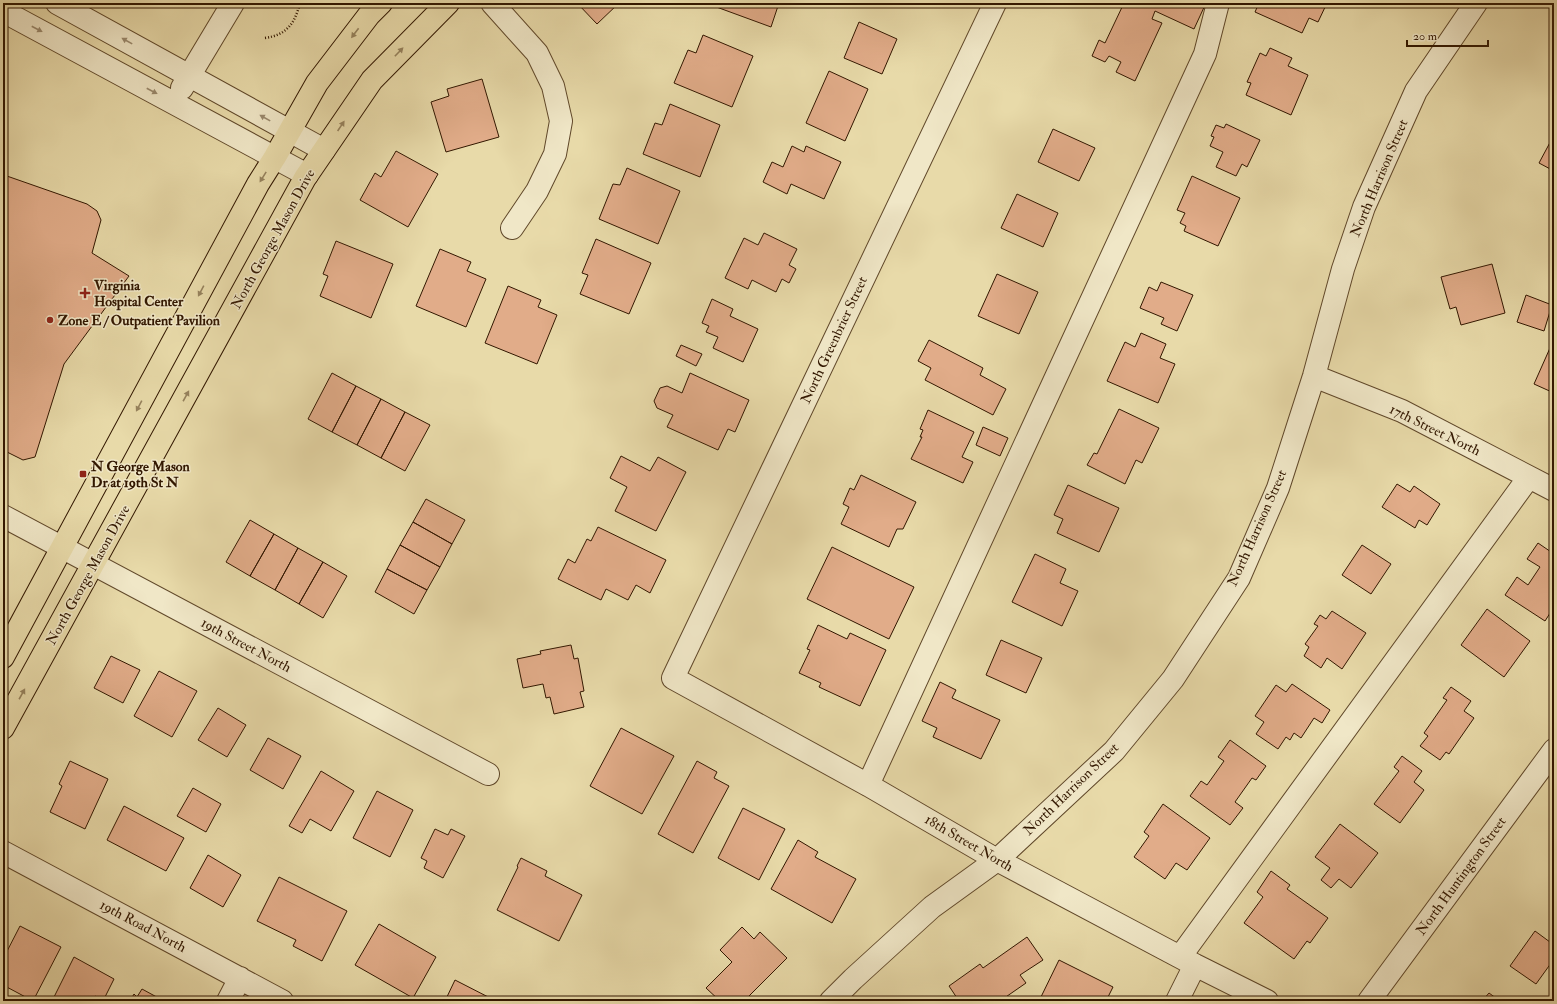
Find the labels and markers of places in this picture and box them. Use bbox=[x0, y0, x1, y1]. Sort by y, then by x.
place label: Virginia Hospital Center bbox=[93, 277, 184, 311]
marker: Virginia Hospital Center bbox=[79, 287, 91, 299]
place label: Zone E / Outpatient Pavilion bbox=[58, 312, 221, 330]
marker: Zone E / Outpatient Pavilion bbox=[45, 315, 55, 325]
place label: N George Mason Dr at 19th St N bbox=[90, 458, 190, 491]
marker: N George Mason Dr at 19th St N bbox=[78, 469, 88, 479]

